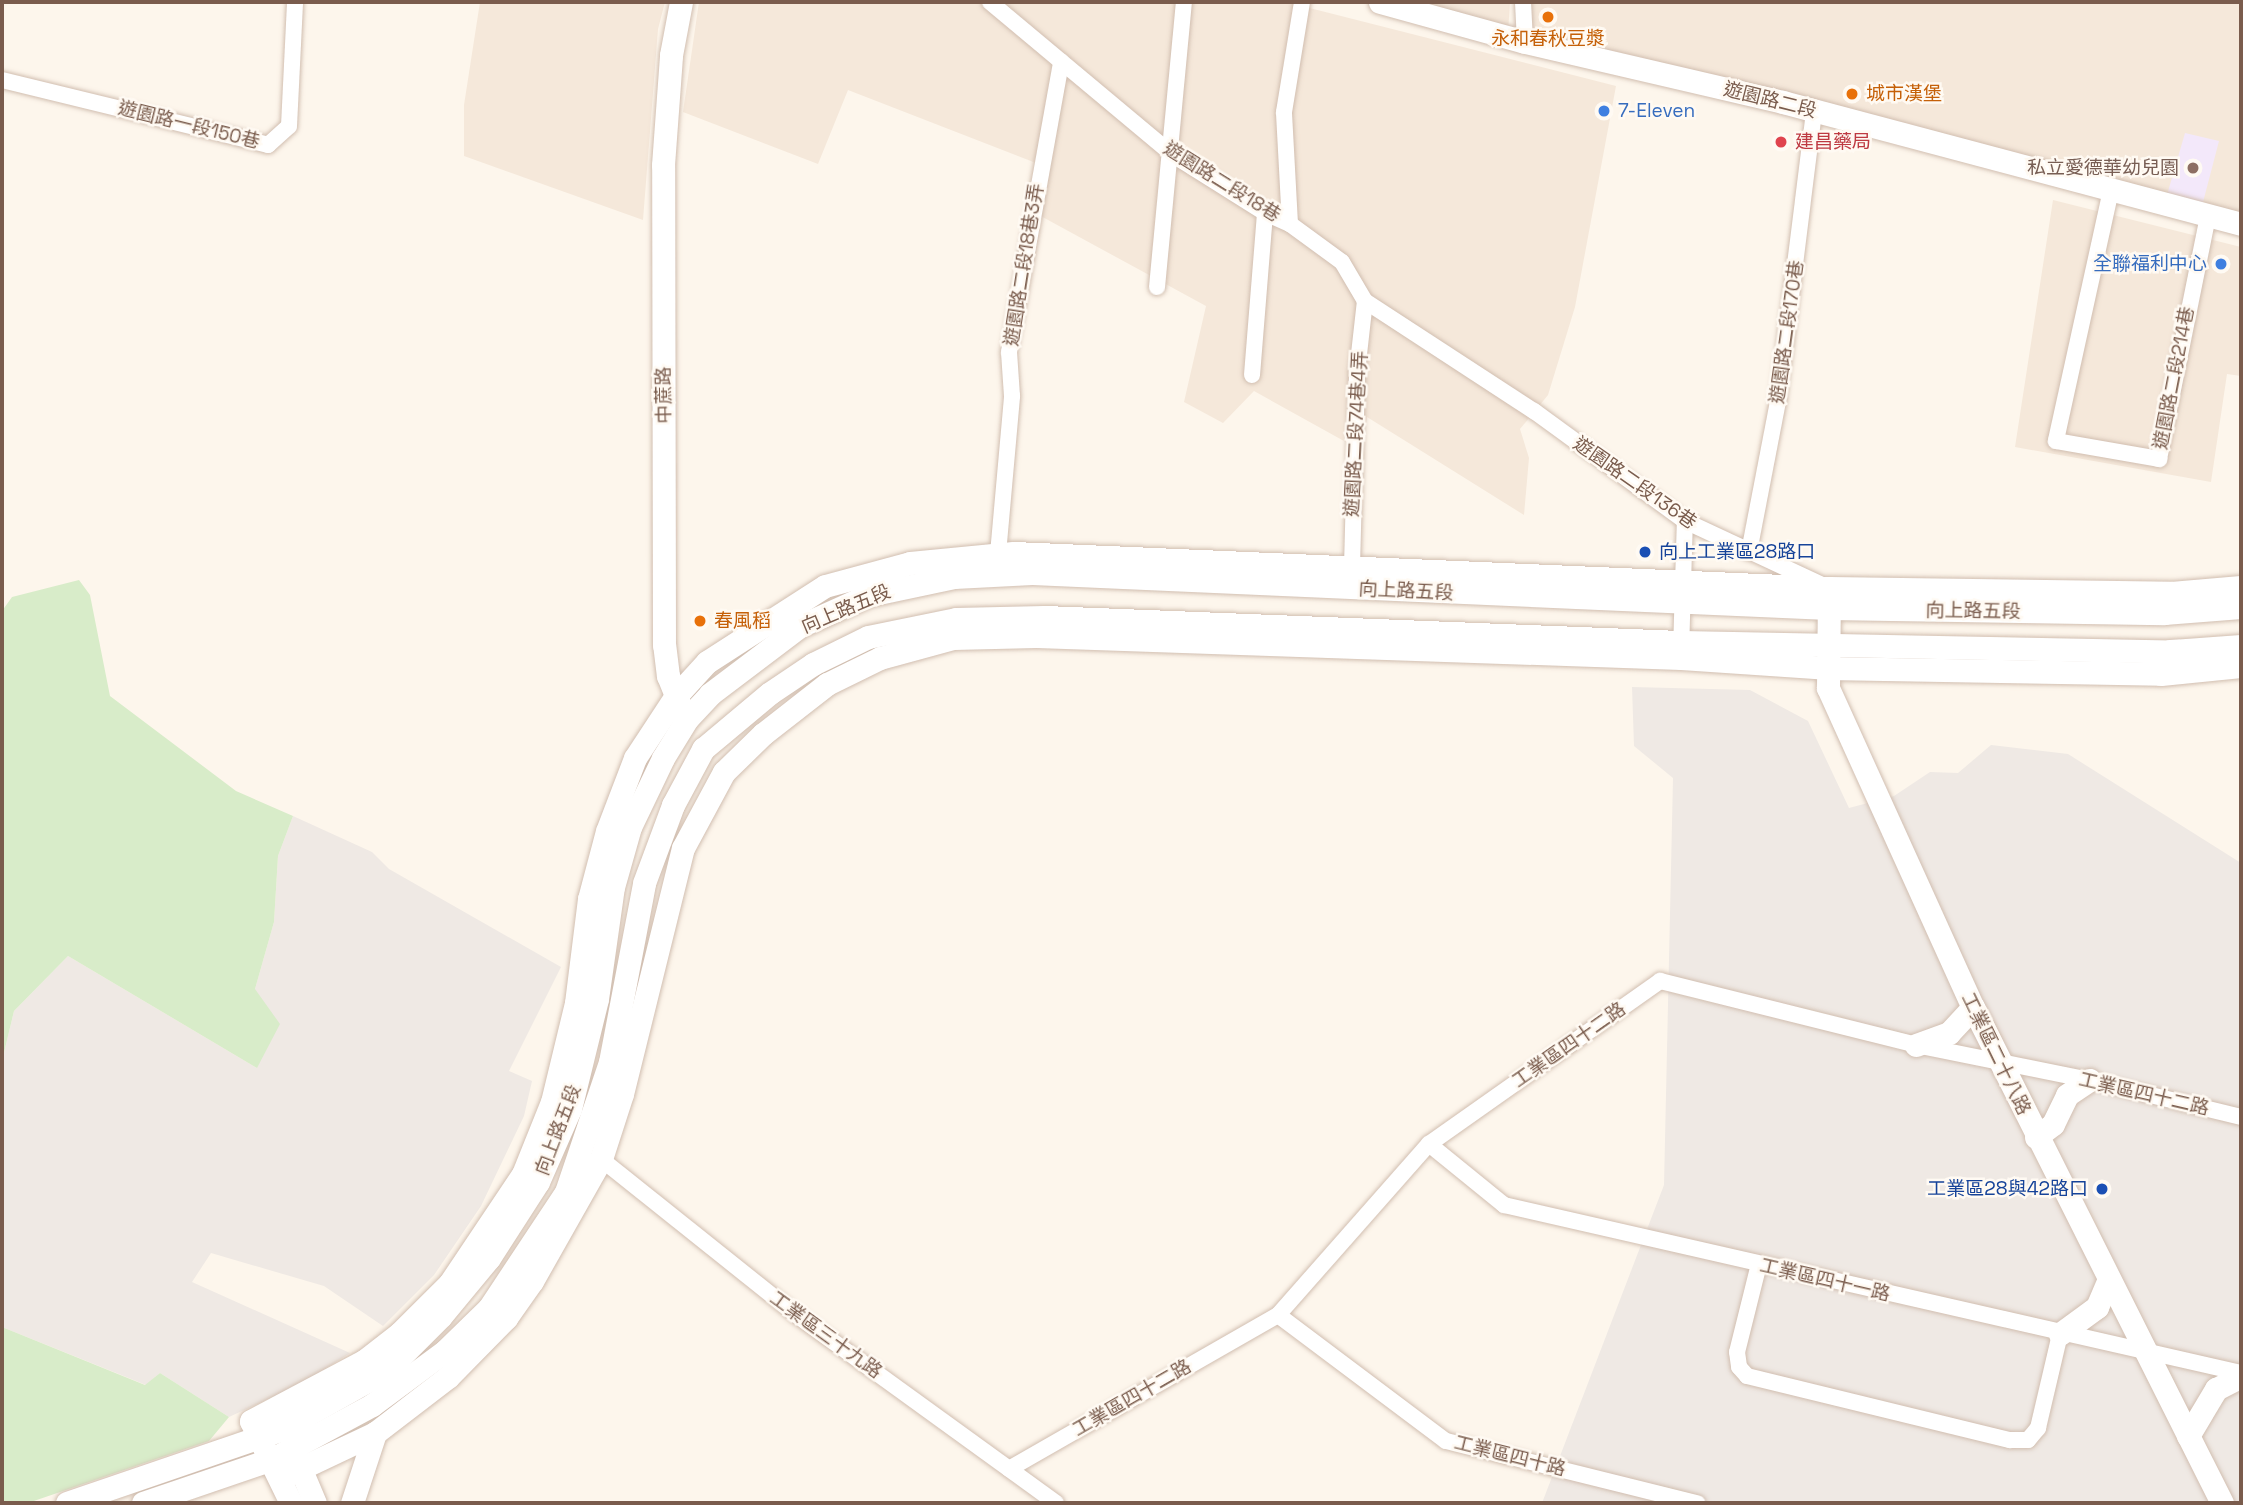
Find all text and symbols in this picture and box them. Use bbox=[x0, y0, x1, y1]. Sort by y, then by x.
marker: 永和春秋豆漿 bbox=[1540, 9, 1556, 25]
place label: 永和春秋豆漿 bbox=[1491, 28, 1605, 50]
street label: 遊園路二段 bbox=[1721, 77, 1819, 123]
place label: 城市漢堡 bbox=[1866, 83, 1942, 105]
marker: 城市漢堡 bbox=[1844, 86, 1860, 102]
street label: 遊園路一段150巷 bbox=[116, 96, 262, 154]
place label: 7-Eleven bbox=[1618, 100, 1695, 122]
marker: 7-Eleven bbox=[1596, 103, 1612, 119]
place label: 建昌藥局 bbox=[1795, 131, 1871, 153]
marker: 建昌藥局 bbox=[1773, 134, 1789, 150]
street label: 遊園路二段18巷 bbox=[1159, 137, 1285, 227]
place label: 私立愛德華幼兒園 bbox=[2027, 157, 2179, 179]
marker: 私立愛德華幼兒園 bbox=[2185, 160, 2201, 176]
street label: 遊園路二段18巷3弄 bbox=[1000, 182, 1048, 348]
place label: 全聯福利中心 bbox=[2093, 253, 2207, 275]
marker: 全聯福利中心 bbox=[2213, 256, 2229, 272]
street label: 遊園路二段170巷 bbox=[1766, 259, 1808, 405]
street label: 遊園路二段214巷 bbox=[2149, 305, 2199, 451]
street label: 遊園路二段74巷4弄 bbox=[1340, 350, 1372, 518]
street label: 中蔗路 bbox=[652, 366, 676, 424]
street label: 遊園路二段136巷 bbox=[1569, 432, 1701, 534]
place label: 向上工業區28路口 bbox=[1659, 541, 1815, 563]
marker: 向上工業區28路口 bbox=[1637, 544, 1653, 560]
street label: 向上路五段 bbox=[1358, 577, 1454, 605]
street label: 向上路五段 bbox=[798, 580, 894, 638]
street label: 向上路五段 bbox=[1925, 599, 2021, 623]
place label: 春風稻 bbox=[714, 610, 771, 632]
marker: 春風稻 bbox=[692, 613, 708, 629]
street label: 工業區二十八路 bbox=[1957, 989, 2035, 1119]
street label: 工業區四十二路 bbox=[1508, 998, 1630, 1092]
street label: 工業區四十二路 bbox=[2077, 1068, 2211, 1120]
street label: 向上路五段 bbox=[530, 1082, 586, 1178]
place label: 工業區28與42路口 bbox=[1927, 1178, 2088, 1200]
marker: 工業區28與42路口 bbox=[2094, 1181, 2110, 1197]
street label: 工業區四十一路 bbox=[1758, 1254, 1892, 1306]
street label: 工業區三十九路 bbox=[765, 1287, 887, 1383]
street label: 工業區四十二路 bbox=[1069, 1355, 1195, 1441]
street label: 工業區四十路 bbox=[1452, 1431, 1568, 1481]

